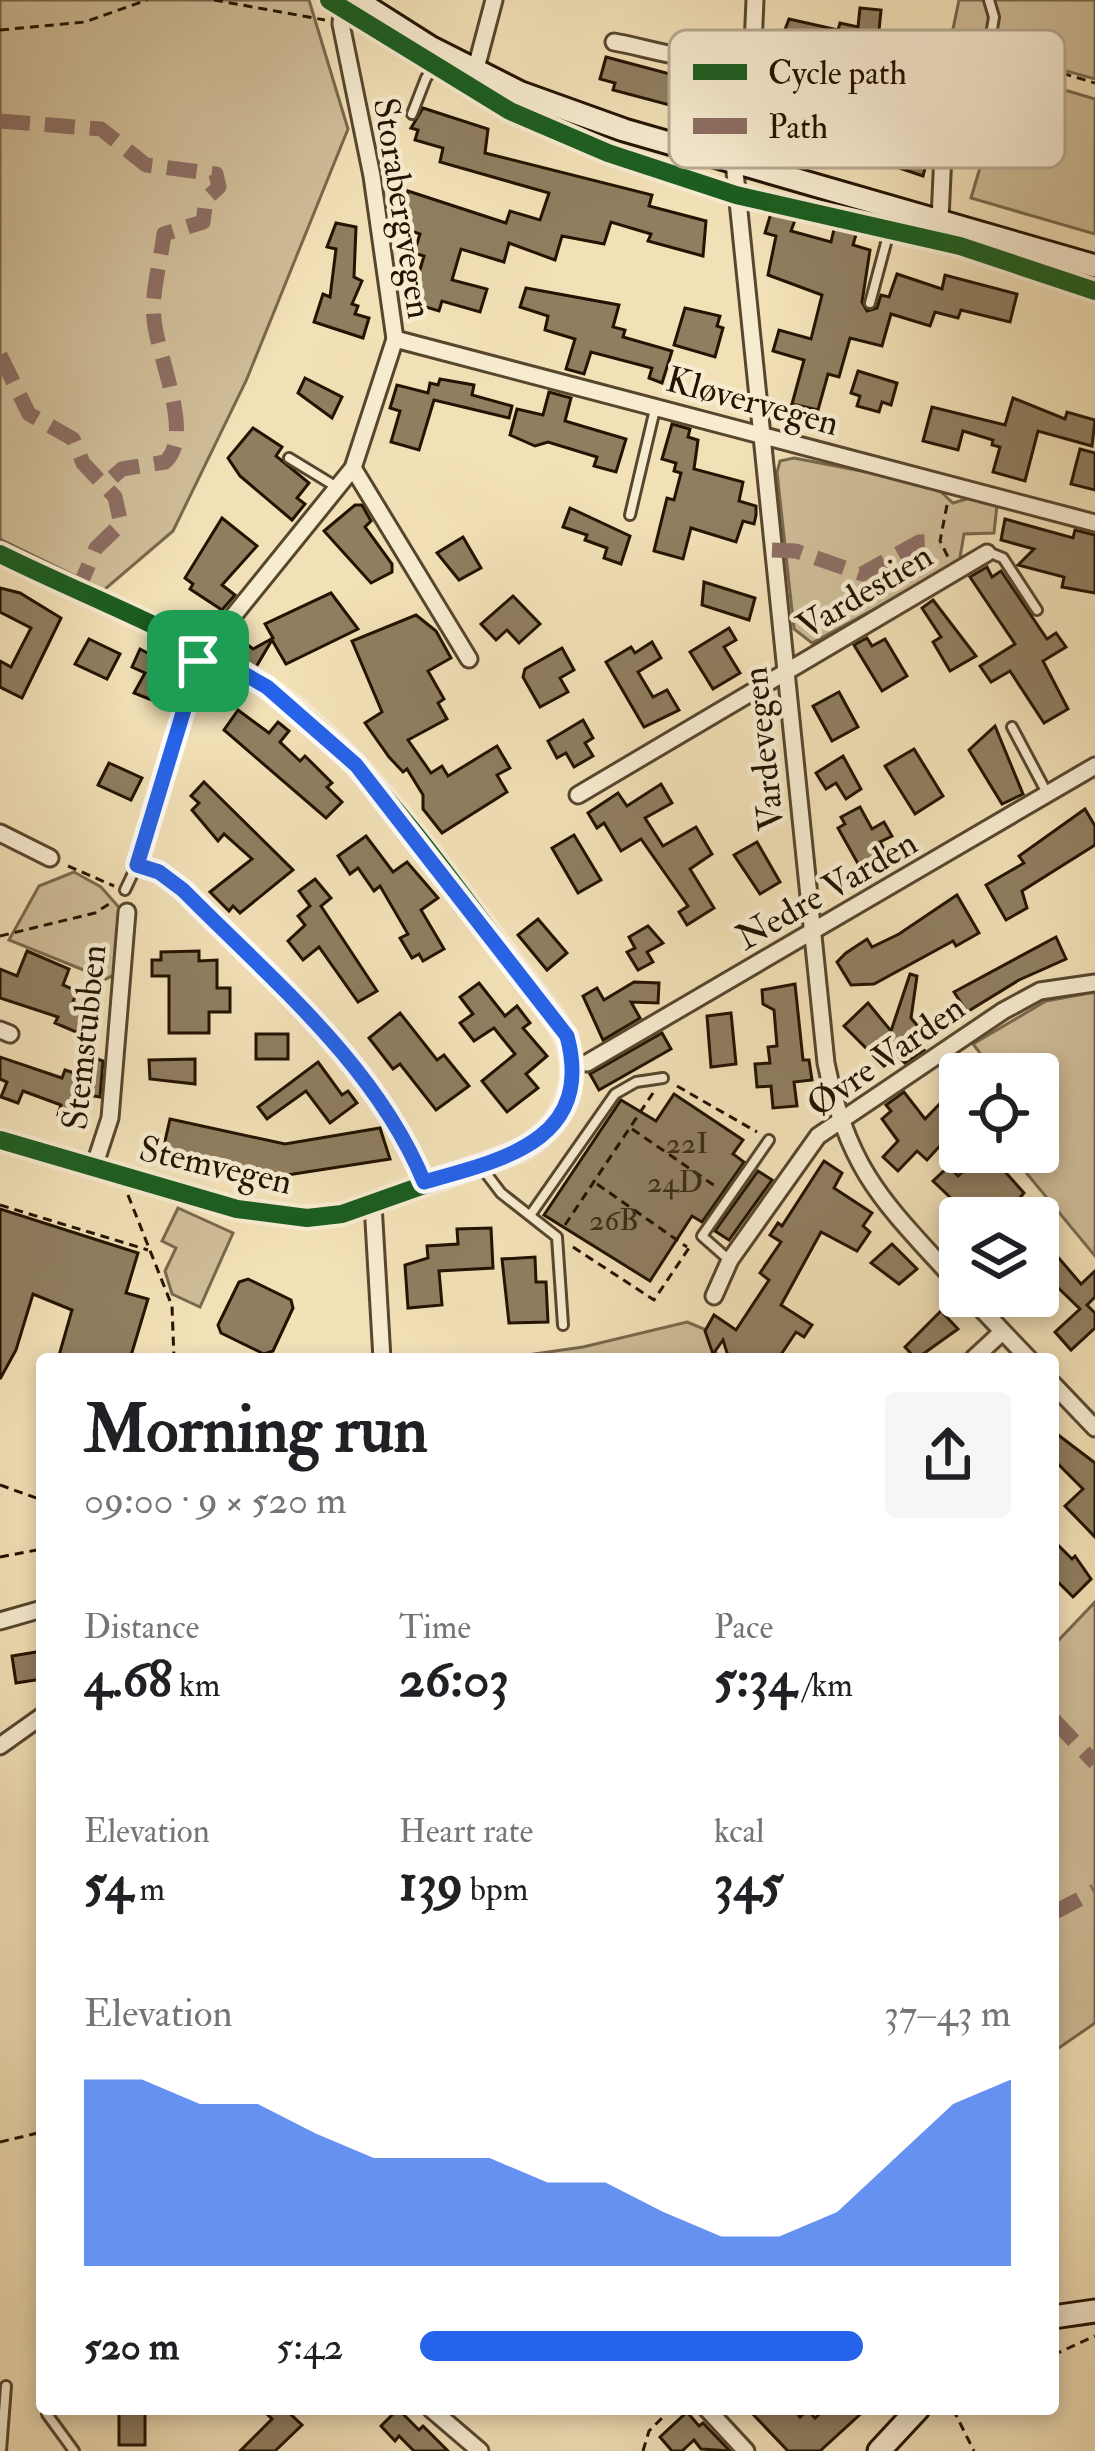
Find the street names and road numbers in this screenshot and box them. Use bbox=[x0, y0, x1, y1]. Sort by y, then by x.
street label: Storabergvegen bbox=[363, 95, 442, 322]
street label: Kløvervegen bbox=[661, 357, 844, 446]
street label: Vardestien bbox=[789, 533, 941, 649]
street label: Vardevegen bbox=[733, 665, 794, 833]
street label: Nedre Varden bbox=[728, 820, 925, 960]
street label: Stemstubben bbox=[52, 942, 117, 1132]
street label: Øvre Varden bbox=[798, 985, 974, 1127]
street label: Stemvegen bbox=[135, 1126, 297, 1205]

